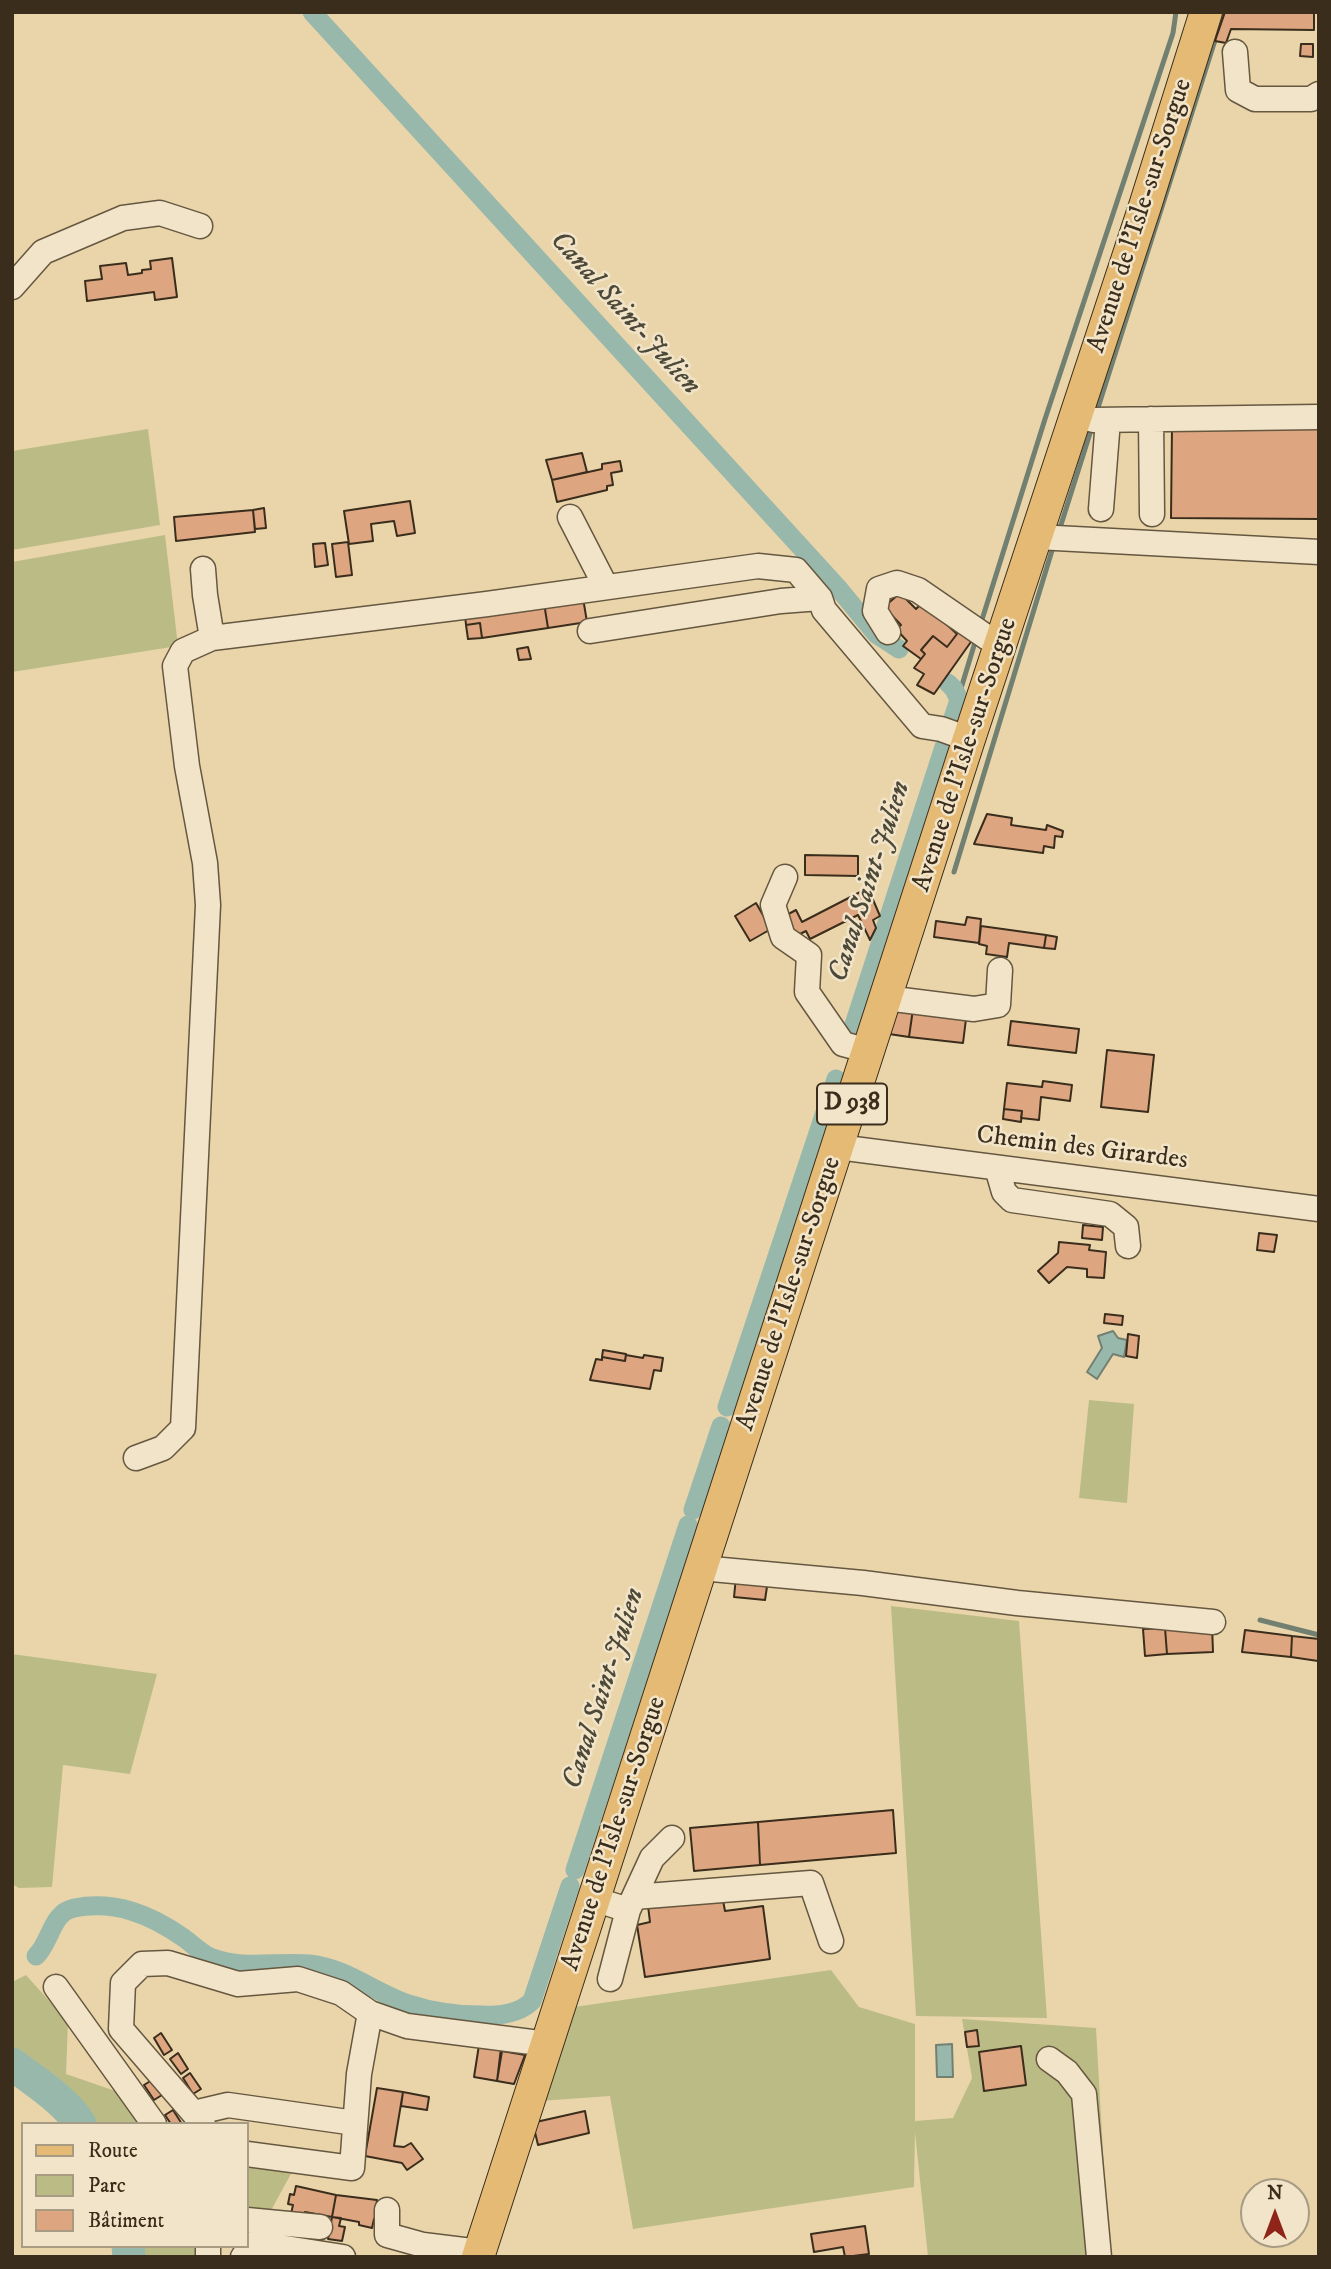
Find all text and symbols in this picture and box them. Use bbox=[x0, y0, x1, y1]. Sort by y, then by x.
street label: Avenue de l'Isle-sur-Sorgue bbox=[1082, 75, 1200, 357]
water label: Canal Saint-Julien bbox=[542, 225, 706, 403]
street label: Avenue de l'Isle-sur-Sorgue bbox=[907, 614, 1025, 896]
water label: Canal Saint-Julien bbox=[823, 777, 919, 987]
road number: D 938 bbox=[817, 1084, 887, 1124]
street label: Chemin des Girardes bbox=[975, 1121, 1189, 1177]
street label: Avenue de l'Isle-sur-Sorgue bbox=[731, 1153, 849, 1435]
water label: Canal Saint-Julien bbox=[557, 1584, 653, 1794]
street label: Avenue de l'Isle-sur-Sorgue bbox=[556, 1693, 674, 1975]
legend bbox=[21, 2122, 248, 2248]
text: Route bbox=[88, 2138, 138, 2164]
text: Parc bbox=[88, 2173, 126, 2199]
north arrow bbox=[1240, 2178, 1310, 2248]
text: N bbox=[1267, 2182, 1283, 2205]
text: Bâtiment bbox=[88, 2208, 164, 2234]

